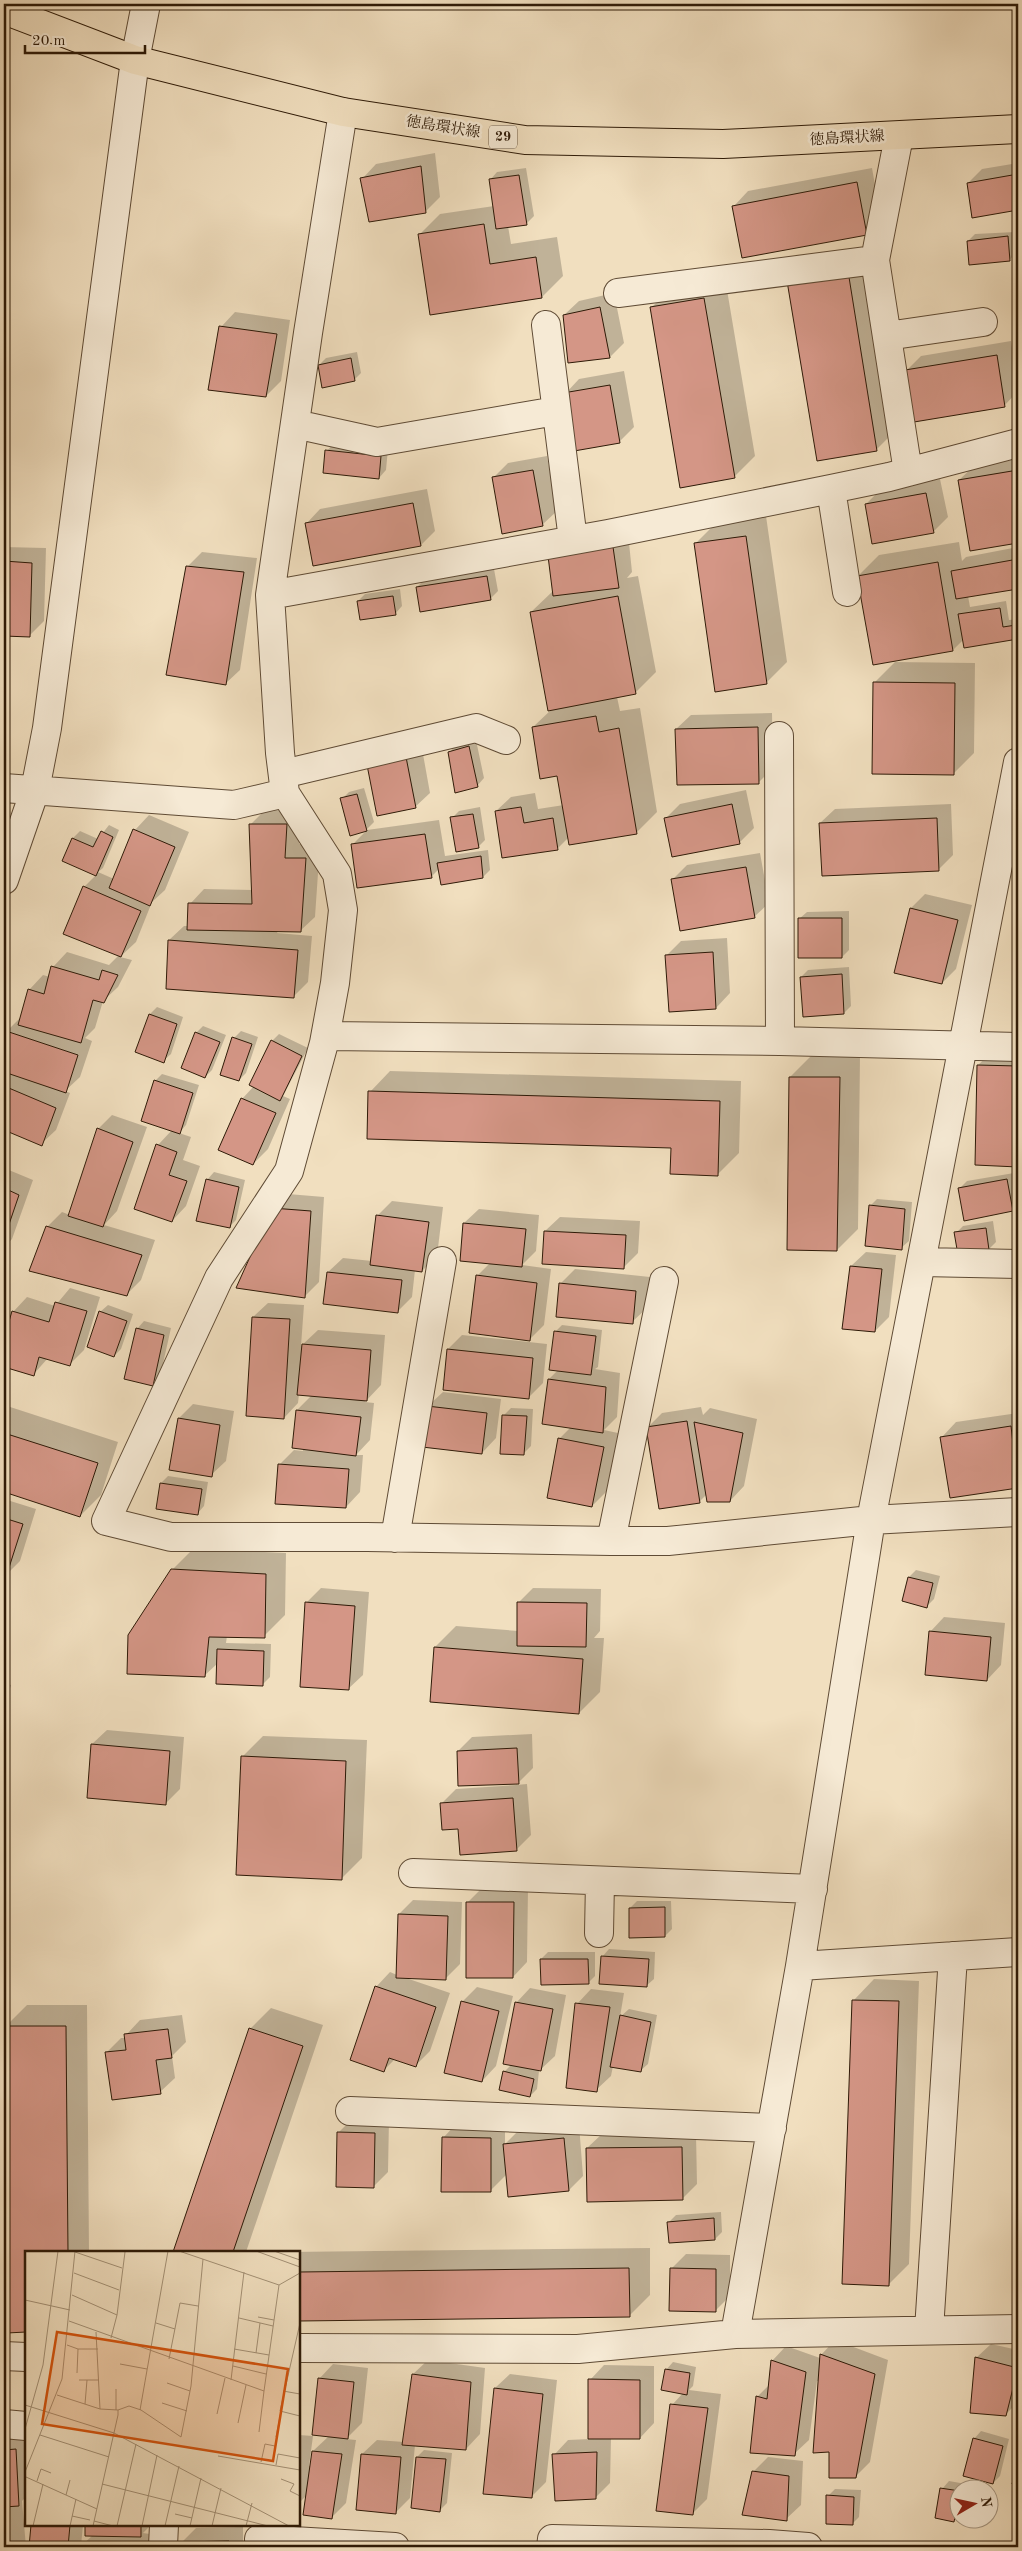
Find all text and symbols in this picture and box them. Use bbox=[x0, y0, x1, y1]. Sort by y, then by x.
scale bar bbox=[25, 22, 145, 54]
text: 20 m bbox=[32, 34, 66, 49]
street label: 徳島環状線 bbox=[405, 113, 482, 141]
road number: 29 bbox=[489, 125, 517, 148]
street label: 徳島環状線 bbox=[809, 128, 885, 148]
inset map bbox=[25, 2251, 300, 2526]
north arrow bbox=[950, 2478, 1000, 2528]
text: N bbox=[978, 2496, 994, 2509]

